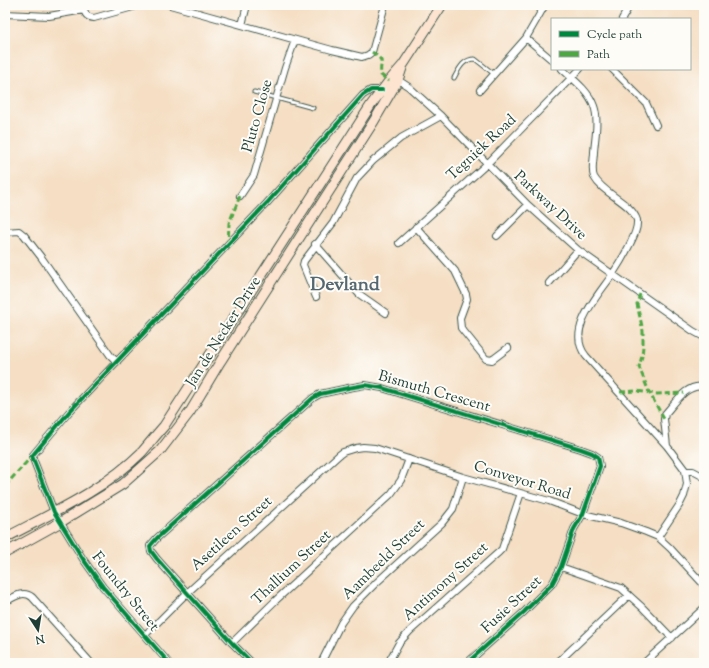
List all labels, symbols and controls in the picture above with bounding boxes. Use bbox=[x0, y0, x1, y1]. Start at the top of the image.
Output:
legend bbox=[551, 18, 691, 70]
text: Cycle path bbox=[587, 26, 642, 44]
text: Path bbox=[587, 46, 610, 64]
street label: Pluto Close bbox=[238, 77, 278, 155]
street label: Tegniek Road bbox=[442, 110, 522, 186]
street label: Parkway Drive bbox=[509, 167, 591, 245]
district label: Devland bbox=[310, 272, 380, 299]
street label: Jan de Necker Drive bbox=[181, 273, 267, 392]
street label: Bismuth Crescent bbox=[376, 366, 492, 418]
street label: Conveyor Road bbox=[471, 456, 574, 506]
street label: Asetileen Street bbox=[187, 492, 277, 576]
street label: Aambeeld Street bbox=[338, 515, 430, 605]
street label: Thallium Street bbox=[248, 526, 336, 610]
street label: Antimony Street bbox=[399, 538, 493, 626]
street label: Foundry Street bbox=[86, 548, 164, 636]
street label: Fusie Street bbox=[477, 571, 547, 639]
north arrow bbox=[18, 610, 58, 650]
text: N bbox=[34, 630, 47, 648]

